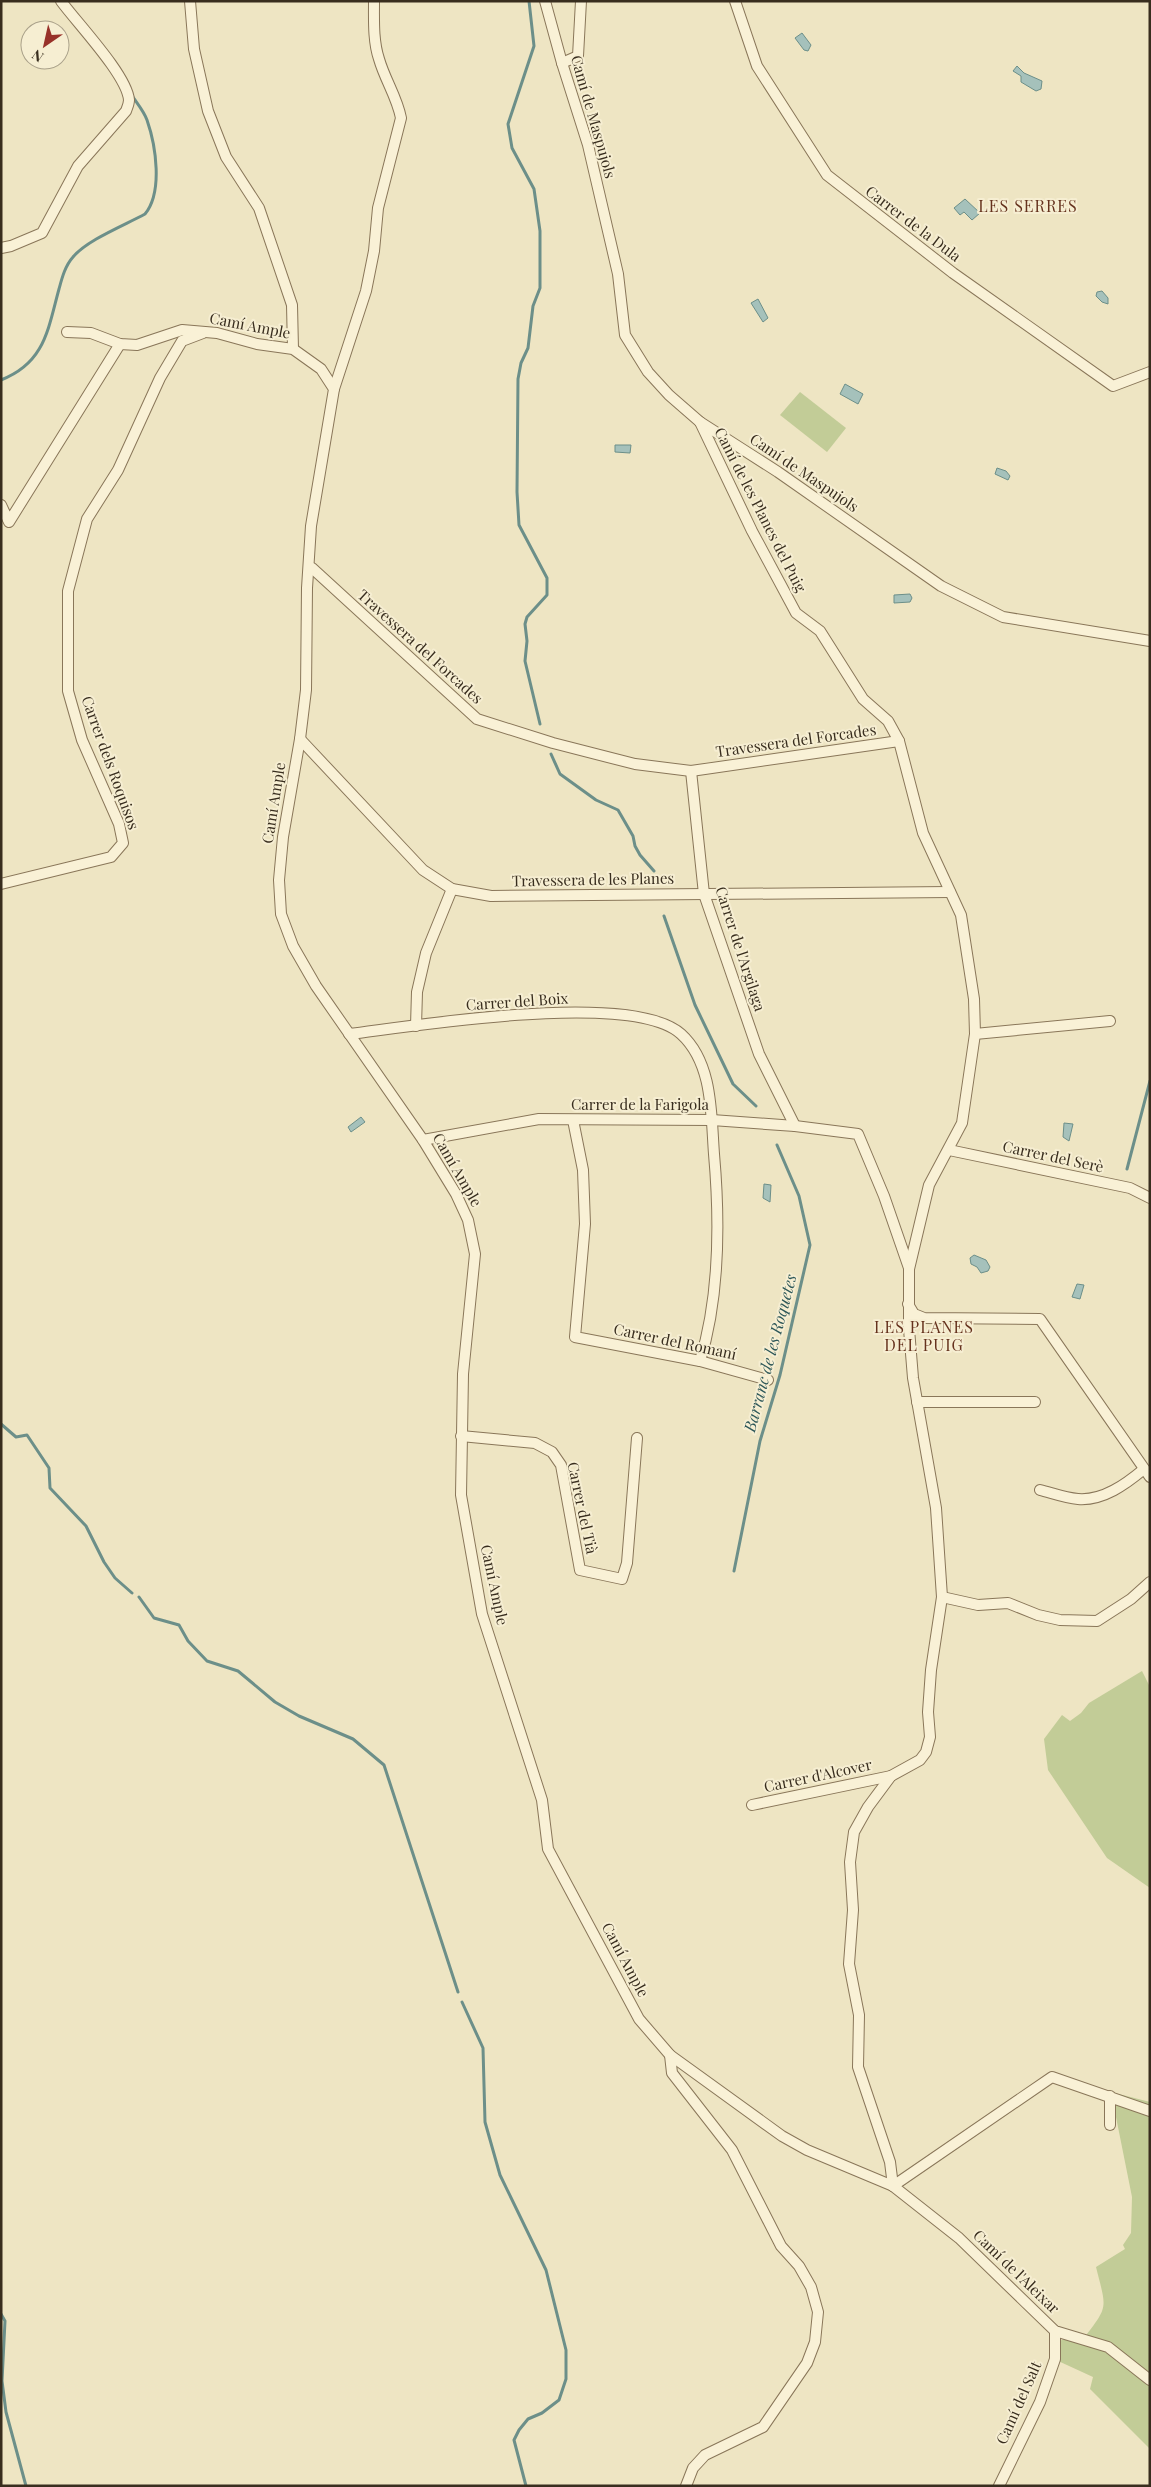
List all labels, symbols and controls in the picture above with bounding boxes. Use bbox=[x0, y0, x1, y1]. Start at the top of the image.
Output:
north arrow bbox=[20, 20, 70, 70]
text: N bbox=[28, 45, 47, 67]
street label: Camí de Maspujols bbox=[567, 53, 621, 180]
street label: Carrer de la Dula bbox=[862, 181, 966, 266]
district label: LES SERRES bbox=[978, 195, 1078, 216]
street label: Camí Ample bbox=[208, 307, 292, 343]
street label: Camí de les Planes del Puig bbox=[711, 424, 811, 595]
street label: Camí de Maspujols bbox=[746, 428, 863, 516]
street label: Travessera del Forcades bbox=[354, 585, 487, 708]
street label: Carrer dels Roquisos bbox=[77, 693, 144, 832]
street label: Travessera del Forcades bbox=[714, 719, 877, 761]
street label: Camí Ample bbox=[257, 761, 289, 845]
street label: Travessera de les Planes bbox=[512, 868, 674, 890]
street label: Carrer de l'Argilaga bbox=[711, 884, 771, 1014]
street label: Carrer del Boix bbox=[465, 987, 569, 1015]
street label: Carrer de la Farigola bbox=[571, 1094, 709, 1114]
street label: Camí Ample bbox=[429, 1129, 487, 1210]
street label: Carrer del Serè bbox=[1001, 1136, 1105, 1176]
water label: Barranc de les Roquetes bbox=[738, 1272, 801, 1435]
district label: LES PLANES DEL PUIG bbox=[874, 1316, 974, 1355]
street label: Carrer del Romaní bbox=[612, 1318, 739, 1364]
street label: Carrer del Tià bbox=[563, 1460, 603, 1556]
street label: Camí Ample bbox=[477, 1543, 513, 1627]
street label: Carrer d'Alcover bbox=[762, 1754, 874, 1796]
street label: Camí Ample bbox=[598, 1919, 654, 2000]
street label: Camí de l'Aleixar bbox=[969, 2225, 1064, 2318]
street label: Camí del Salt bbox=[991, 2357, 1046, 2447]

